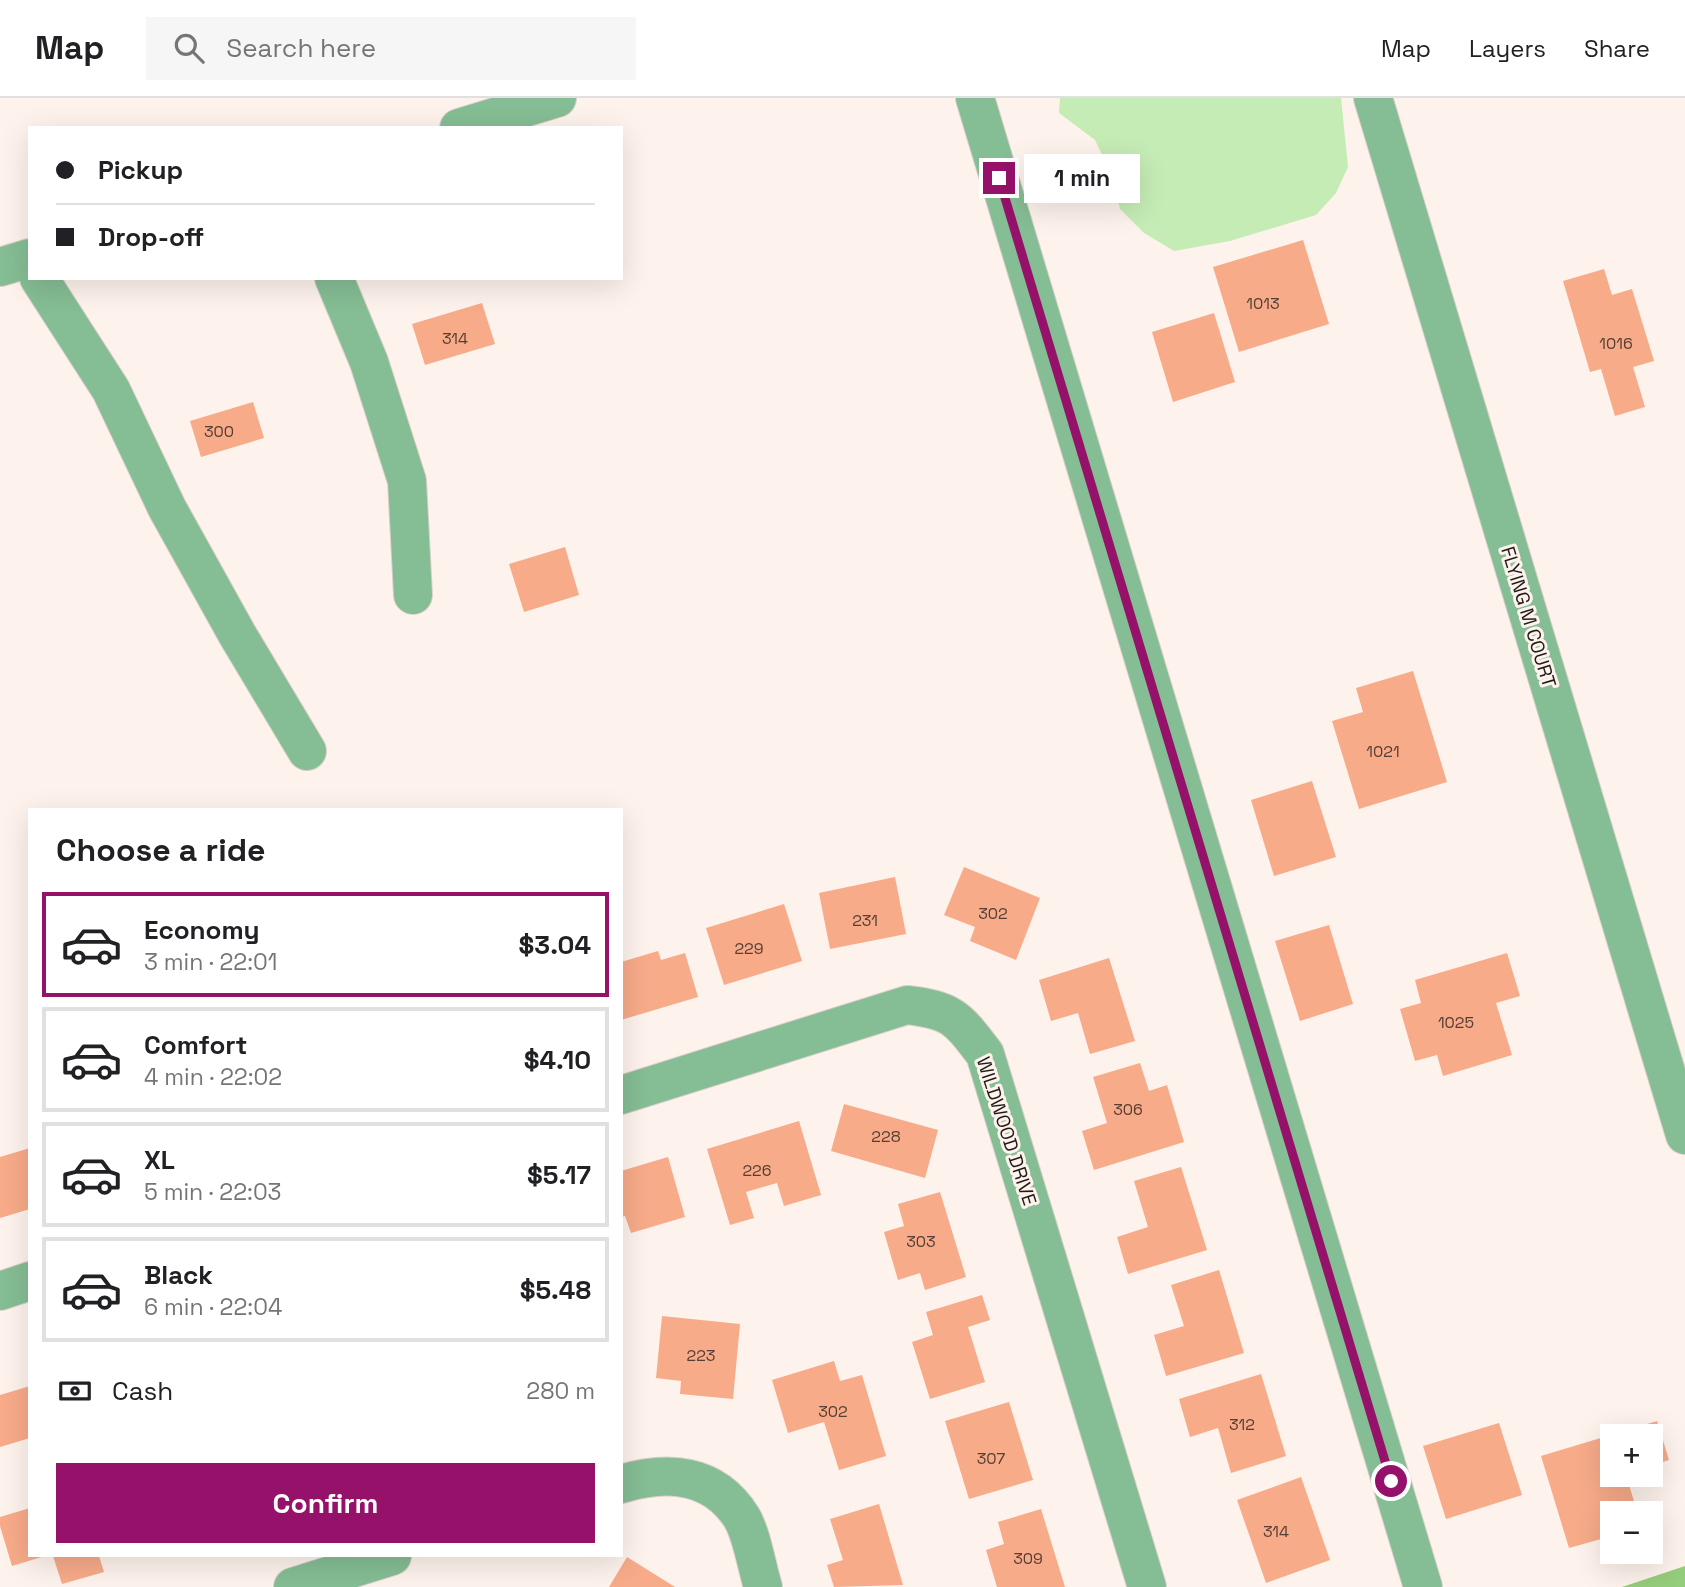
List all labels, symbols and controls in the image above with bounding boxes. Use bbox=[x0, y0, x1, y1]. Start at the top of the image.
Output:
search box bbox=[146, 17, 636, 80]
text: Map bbox=[35, 27, 104, 69]
icon: search bbox=[170, 29, 208, 67]
text: Search here bbox=[226, 31, 376, 65]
text: Map bbox=[1381, 33, 1431, 64]
text: Layers bbox=[1469, 33, 1546, 64]
text: Share bbox=[1584, 33, 1650, 64]
text: Pickup bbox=[98, 153, 183, 187]
callout: 1 min bbox=[1024, 154, 1139, 202]
route end bbox=[983, 162, 1015, 194]
text: 1 min bbox=[1054, 163, 1110, 193]
text: Drop-off bbox=[98, 220, 204, 254]
house number: 1013 bbox=[1246, 293, 1280, 314]
house number: 314 bbox=[442, 328, 468, 349]
house number: 1016 bbox=[1599, 333, 1633, 354]
house number: 300 bbox=[204, 421, 234, 442]
street label: FLYING M COURT bbox=[1495, 543, 1562, 691]
house number: 1021 bbox=[1366, 741, 1400, 762]
text: Choose a ride bbox=[56, 830, 266, 870]
house number: 302 bbox=[978, 903, 1008, 924]
house number: 231 bbox=[852, 910, 878, 931]
icon: car bbox=[60, 913, 123, 976]
text: Economy bbox=[144, 913, 260, 947]
text: $3.04 bbox=[519, 928, 591, 962]
house number: 229 bbox=[734, 938, 764, 959]
text: 3 min · 22:01 bbox=[144, 947, 277, 977]
house number: 1025 bbox=[1438, 1012, 1474, 1033]
icon: car bbox=[60, 1028, 123, 1091]
text: Comfort bbox=[144, 1028, 247, 1062]
text: $4.10 bbox=[524, 1043, 591, 1077]
street label: WILDWOOD DRIVE bbox=[971, 1054, 1042, 1209]
text: 4 min · 22:02 bbox=[144, 1062, 282, 1092]
house number: 306 bbox=[1113, 1099, 1143, 1120]
house number: 228 bbox=[871, 1126, 901, 1147]
icon: car bbox=[60, 1143, 123, 1206]
text: XL bbox=[144, 1143, 175, 1177]
text: $5.17 bbox=[527, 1158, 591, 1192]
house number: 226 bbox=[742, 1160, 772, 1181]
text: 5 min · 22:03 bbox=[144, 1177, 282, 1207]
house number: 303 bbox=[906, 1231, 936, 1252]
icon: car bbox=[60, 1258, 123, 1321]
text: Black bbox=[144, 1258, 213, 1292]
text: $5.48 bbox=[520, 1273, 591, 1307]
text: 6 min · 22:04 bbox=[144, 1292, 282, 1322]
house number: 223 bbox=[687, 1345, 715, 1366]
icon: cash bbox=[56, 1372, 94, 1410]
text: Cash bbox=[112, 1374, 173, 1408]
text: 280 m bbox=[526, 1376, 595, 1406]
house number: 302 bbox=[818, 1401, 848, 1422]
house number: 312 bbox=[1229, 1414, 1255, 1435]
map controls bbox=[1600, 1424, 1663, 1564]
button: + bbox=[1600, 1424, 1663, 1487]
house number: 307 bbox=[977, 1448, 1005, 1469]
button: Confirm bbox=[56, 1463, 595, 1543]
route start bbox=[1375, 1465, 1407, 1497]
button: − bbox=[1600, 1501, 1663, 1564]
house number: 314 bbox=[1263, 1521, 1289, 1542]
house number: 309 bbox=[1013, 1548, 1043, 1569]

